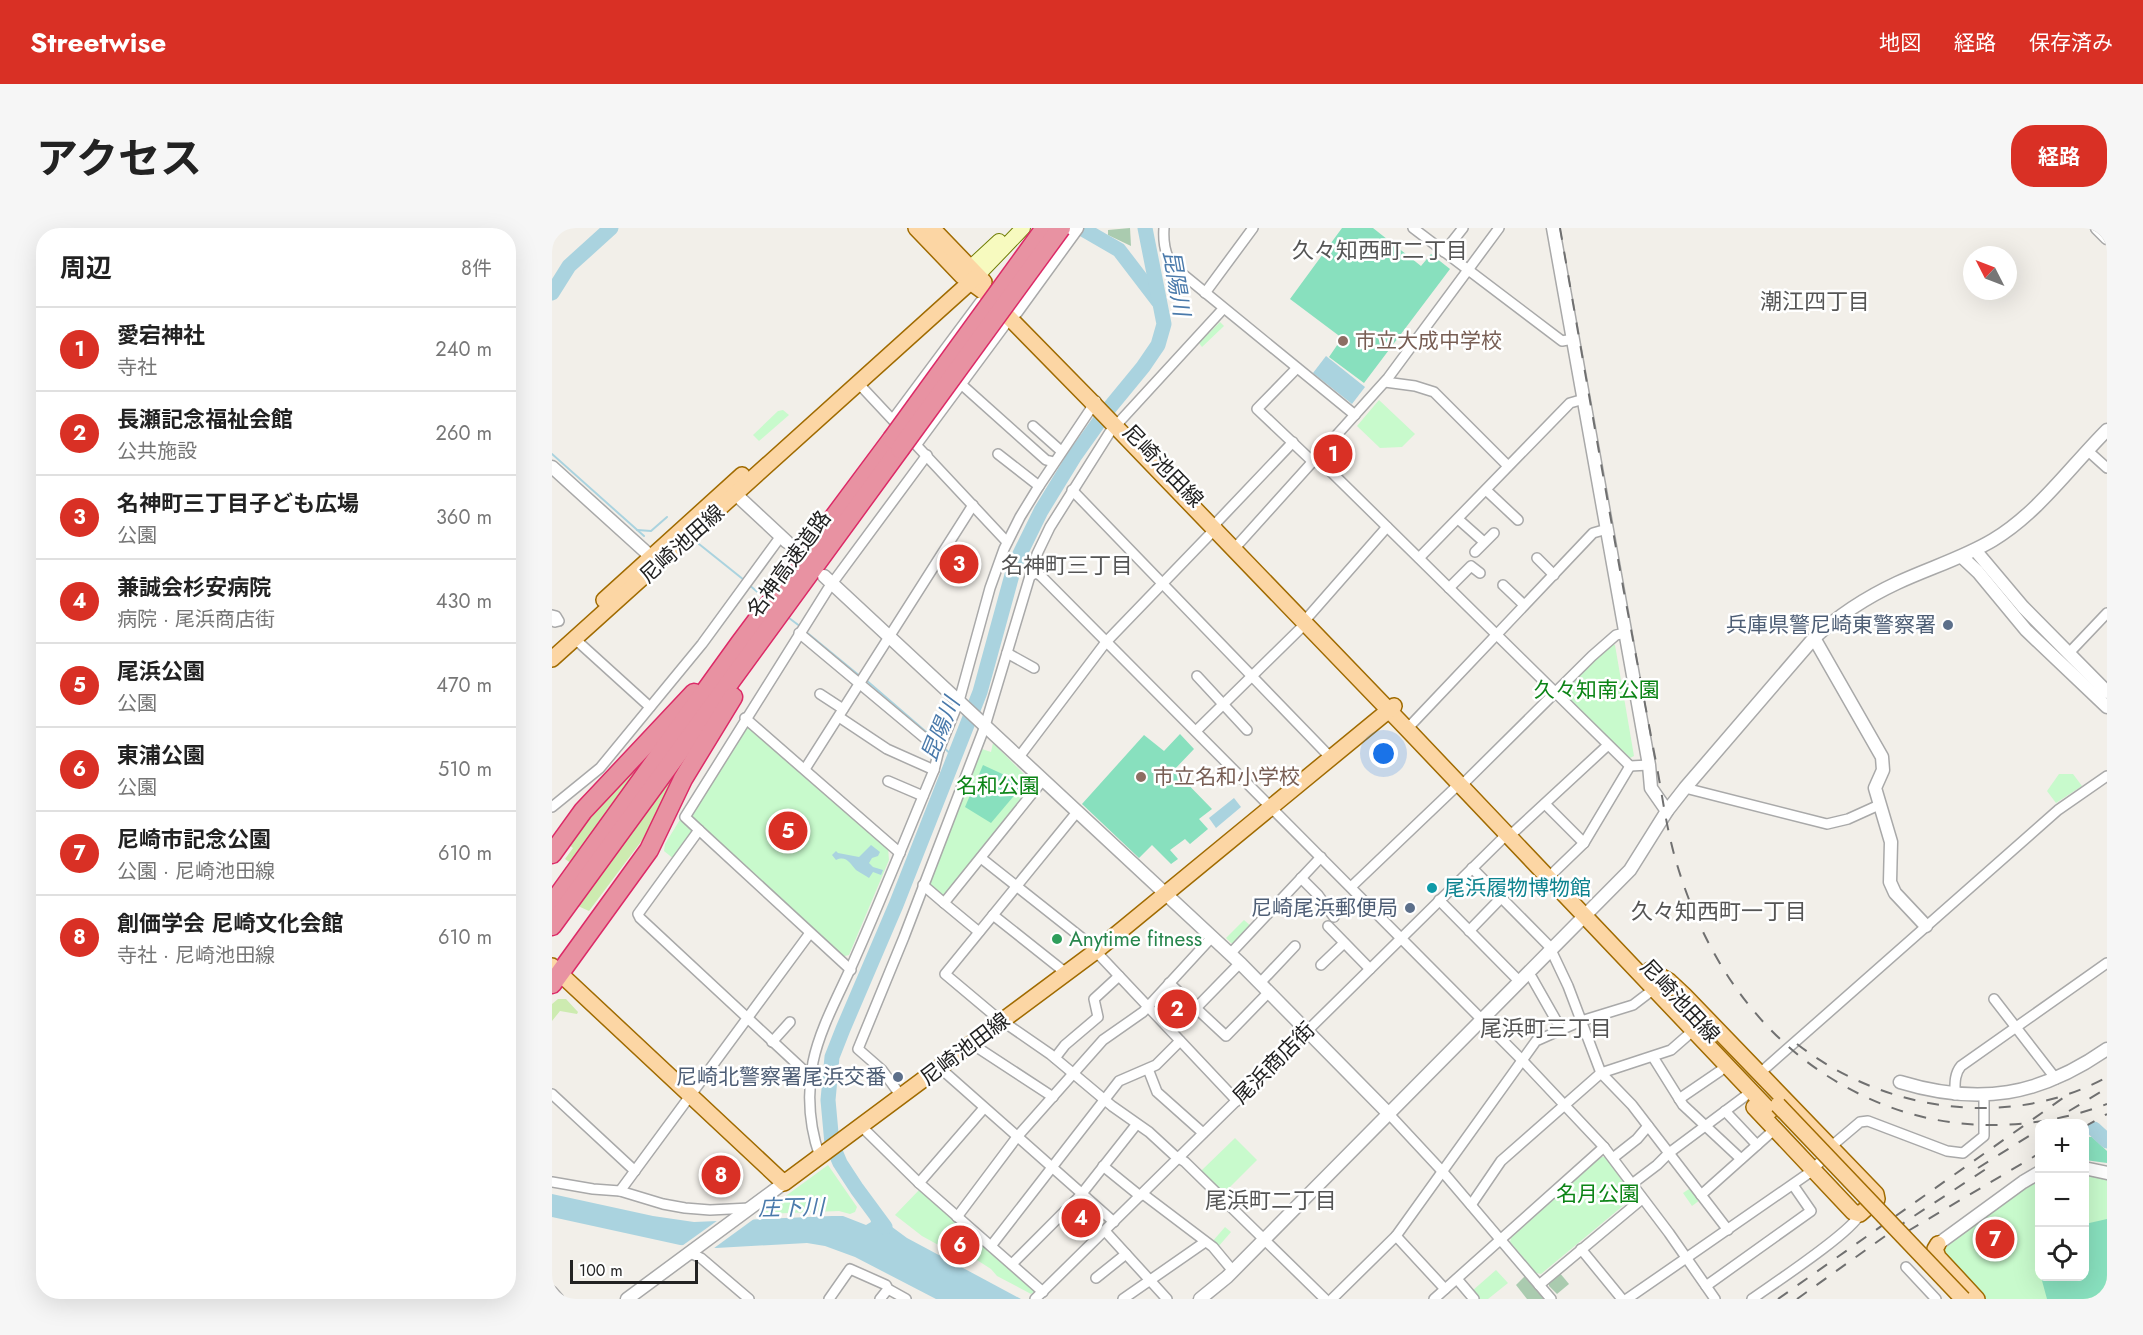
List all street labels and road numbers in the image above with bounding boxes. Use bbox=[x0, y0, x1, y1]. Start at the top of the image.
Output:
street label: 尼崎池田線 bbox=[1116, 418, 1210, 514]
street label: 尼崎池田線 bbox=[633, 498, 731, 590]
street label: 名神高速道路 bbox=[740, 504, 838, 624]
street label: 尼崎池田線 bbox=[1633, 952, 1727, 1050]
street label: 尼崎池田線 bbox=[914, 1005, 1016, 1093]
street label: 尾浜商店街 bbox=[1226, 1015, 1322, 1111]

